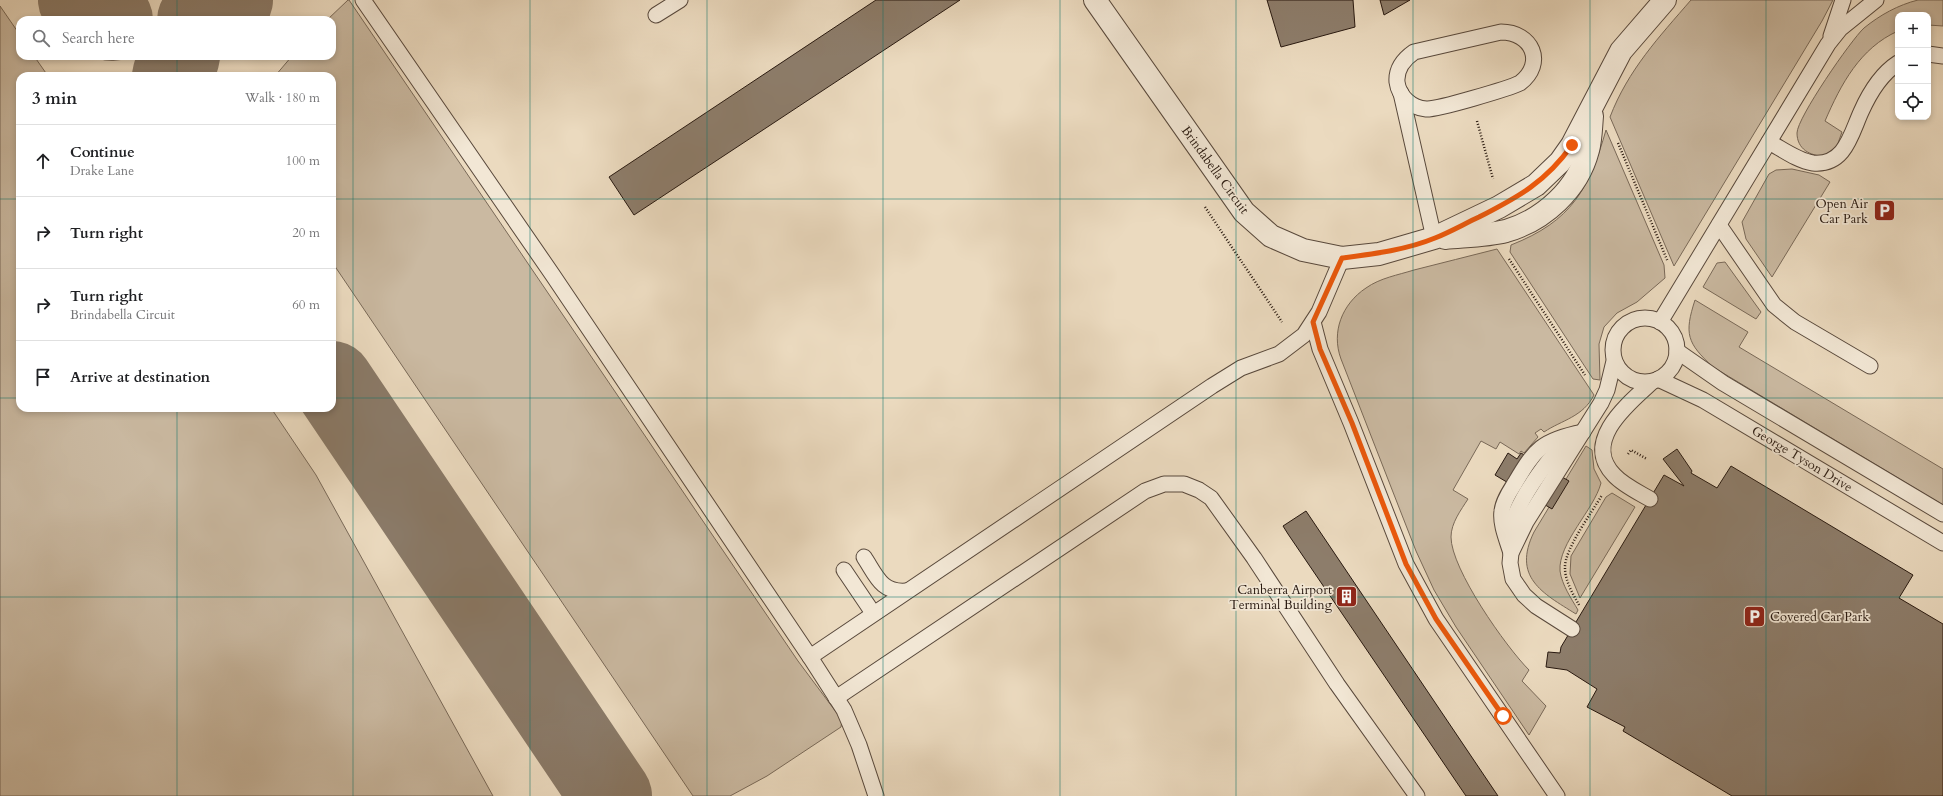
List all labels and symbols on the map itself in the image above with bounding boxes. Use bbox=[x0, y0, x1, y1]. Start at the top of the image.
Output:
street label: Brindabella Circuit bbox=[1177, 122, 1253, 218]
route end bbox=[1563, 136, 1581, 154]
place label: Open Air Car Park bbox=[1815, 195, 1868, 228]
parking icon: Open Air Car Park bbox=[1871, 198, 1897, 224]
street label: George Tyson Drive bbox=[1748, 422, 1856, 496]
place label: Canberra Airport Terminal Building bbox=[1229, 581, 1333, 614]
building icon: Canberra Airport Terminal Building bbox=[1334, 584, 1360, 610]
parking icon: Covered Car Park bbox=[1742, 604, 1768, 630]
place label: Covered Car Park bbox=[1770, 608, 1869, 626]
route start bbox=[1494, 707, 1512, 725]

